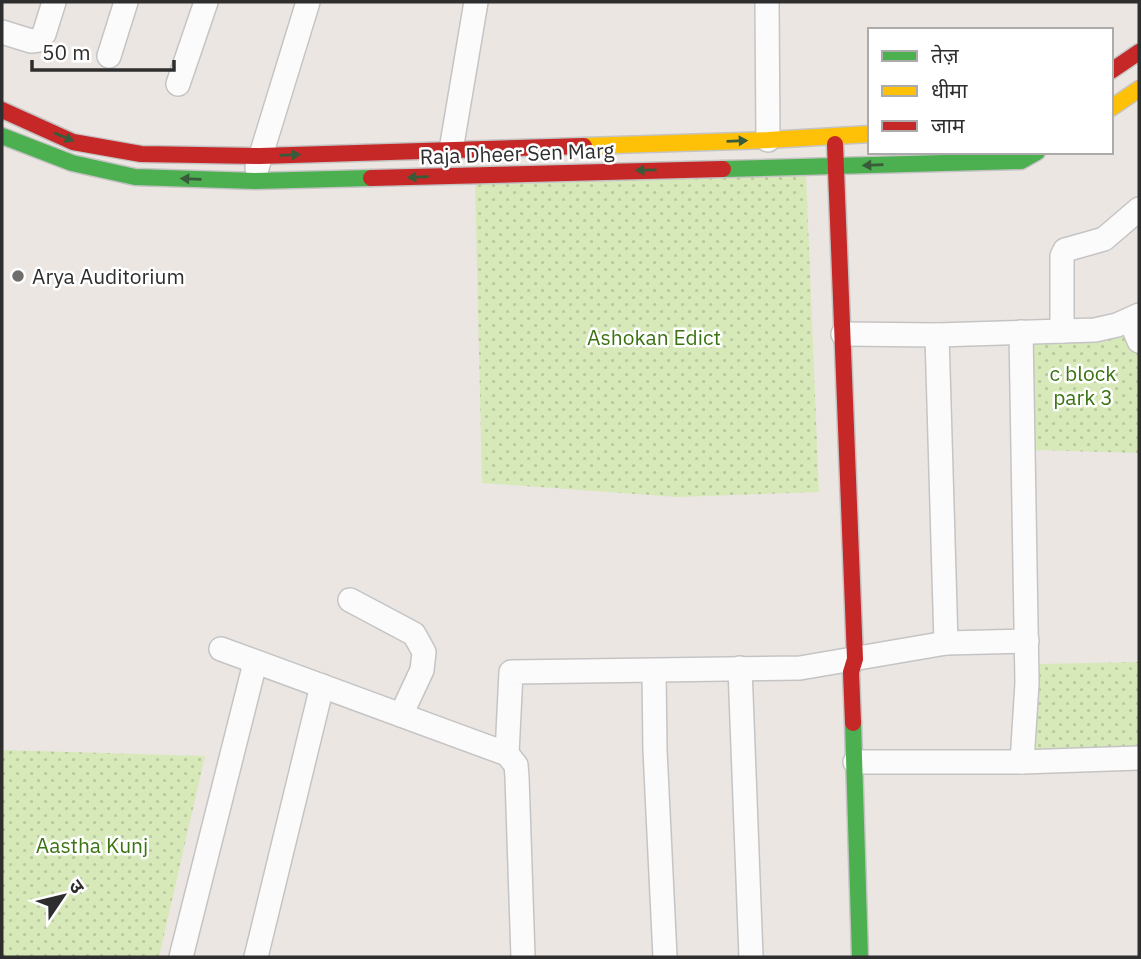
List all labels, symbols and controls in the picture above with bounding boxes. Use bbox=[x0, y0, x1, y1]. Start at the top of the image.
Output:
scale bar bbox=[32, 28, 173, 72]
legend bbox=[868, 28, 1113, 154]
text: 50 m bbox=[42, 38, 91, 66]
text: तेज़ bbox=[931, 41, 959, 69]
text: धीमा bbox=[931, 76, 968, 104]
text: जाम bbox=[931, 111, 965, 139]
one-way arrow bbox=[54, 132, 75, 143]
one-way arrow bbox=[727, 135, 749, 147]
street label: Raja Dheer Sen Marg bbox=[419, 136, 615, 170]
one-way arrow bbox=[279, 150, 301, 161]
one-way arrow bbox=[862, 159, 884, 171]
one-way arrow bbox=[634, 165, 656, 176]
one-way arrow bbox=[407, 171, 429, 182]
one-way arrow bbox=[179, 173, 201, 184]
place label: Arya Auditorium bbox=[32, 262, 185, 290]
marker: Arya Auditorium bbox=[10, 268, 26, 284]
park label: Ashokan Edict bbox=[587, 323, 721, 351]
park label: c block park 3 bbox=[1050, 359, 1116, 411]
park label: Aastha Kunj bbox=[36, 831, 148, 859]
north arrow bbox=[28, 861, 98, 931]
text: उ bbox=[64, 875, 90, 898]

